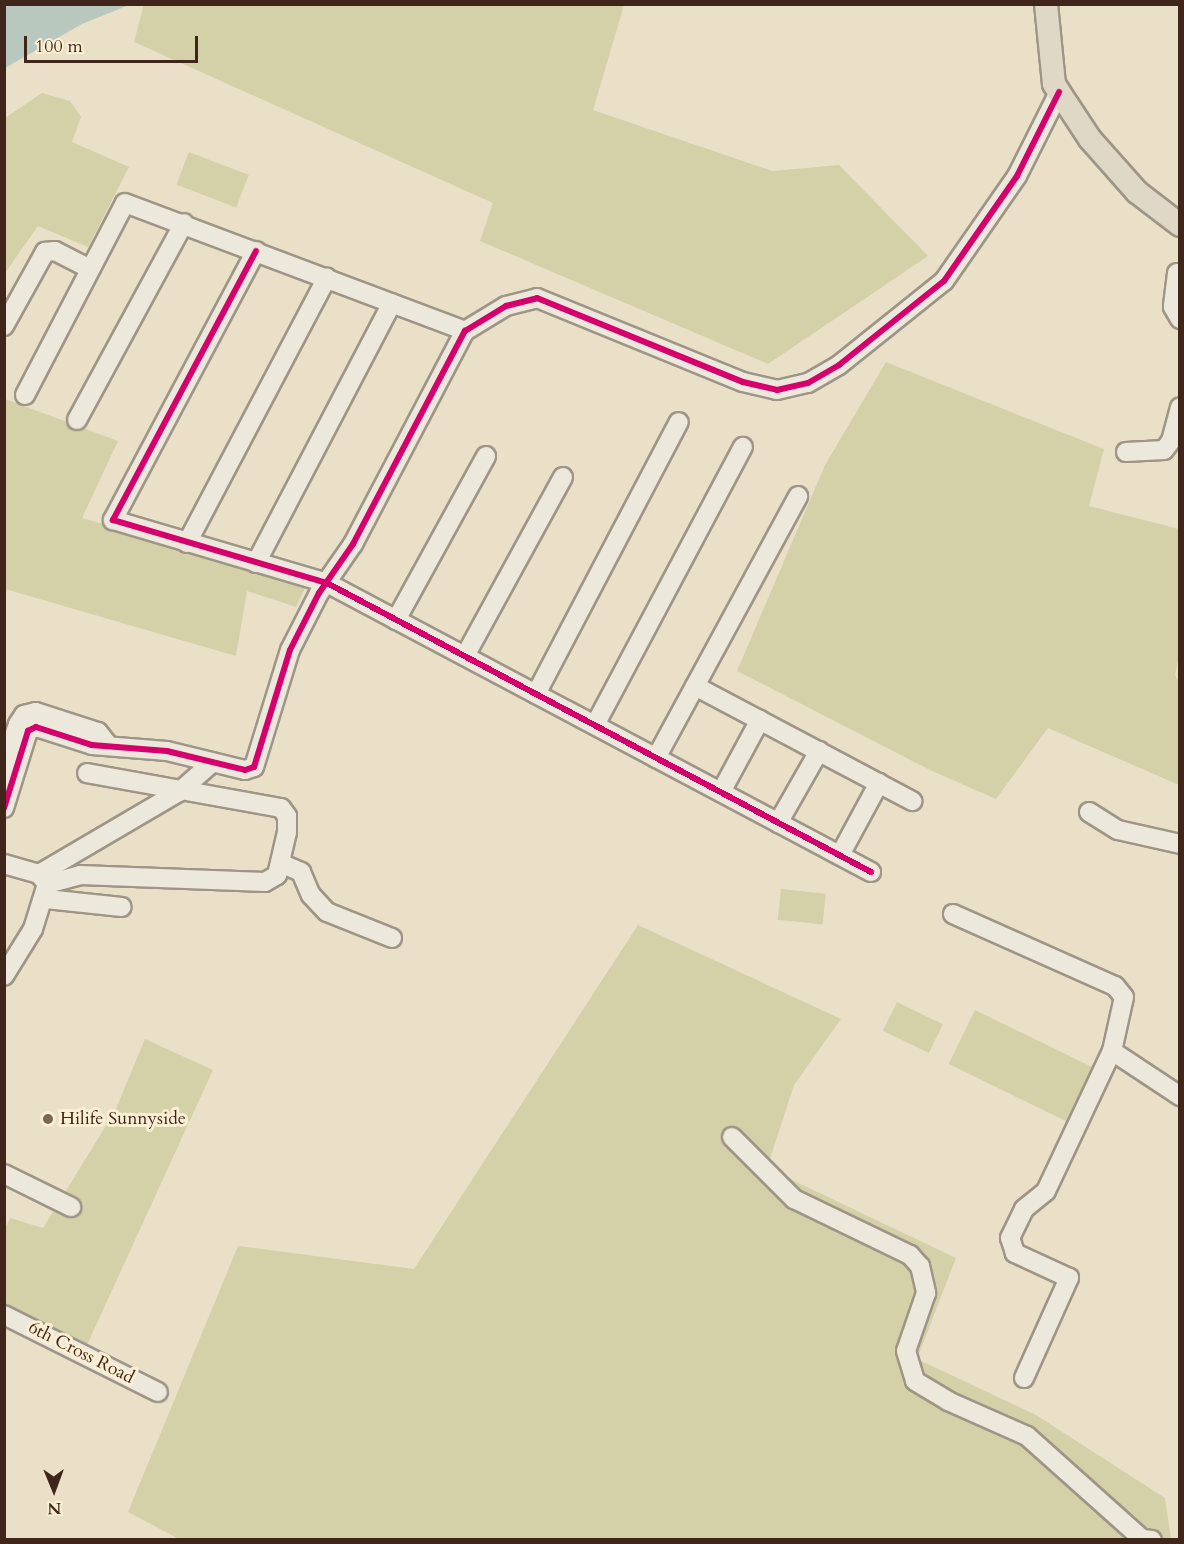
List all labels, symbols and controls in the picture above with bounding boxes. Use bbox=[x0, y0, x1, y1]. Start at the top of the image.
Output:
scale bar bbox=[27, 24, 201, 62]
text: 100 m bbox=[35, 34, 83, 59]
place label: Hilife Sunnyside bbox=[60, 1108, 186, 1130]
marker: Hilife Sunnyside bbox=[41, 1112, 55, 1126]
street label: 6th Cross Road bbox=[24, 1317, 138, 1389]
north arrow bbox=[24, 1460, 84, 1520]
text: N bbox=[47, 1497, 61, 1519]

